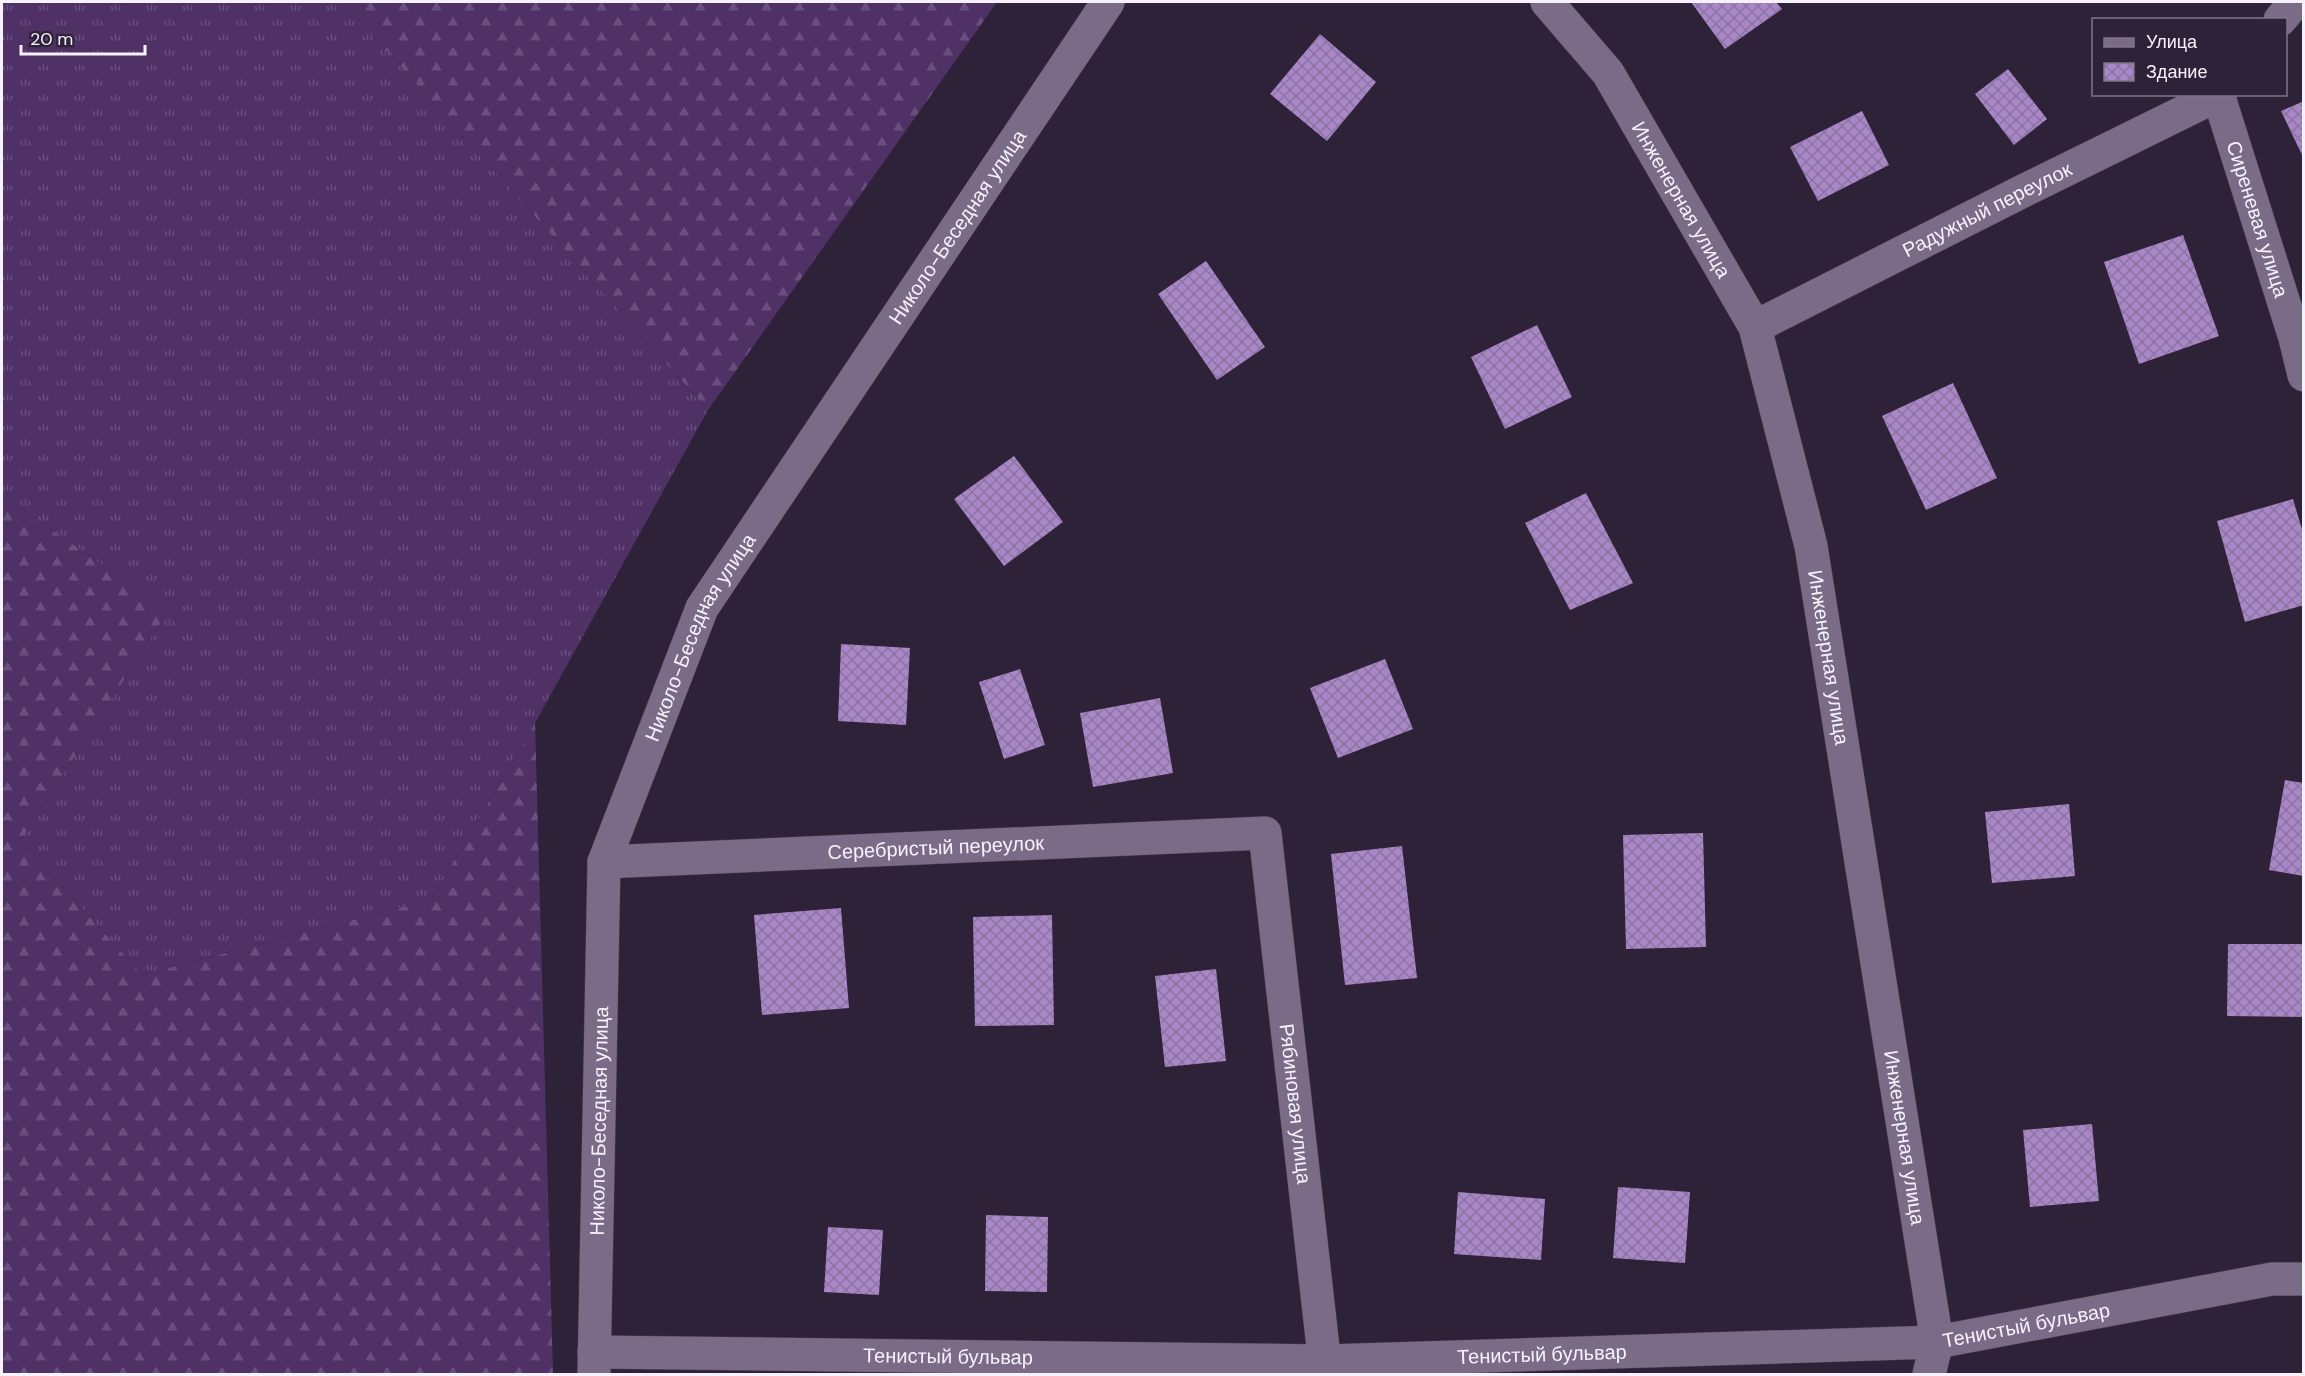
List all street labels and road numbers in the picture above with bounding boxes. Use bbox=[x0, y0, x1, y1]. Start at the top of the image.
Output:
street label: Инженерная улица bbox=[1626, 117, 1737, 283]
street label: Николо-Беседная улица bbox=[883, 124, 1032, 329]
street label: Сиреневая улица bbox=[2221, 138, 2295, 301]
street label: Радужный переулок bbox=[1898, 156, 2076, 263]
street label: Николо-Беседная улица bbox=[639, 528, 762, 745]
street label: Инженерная улица bbox=[1802, 568, 1855, 748]
street label: Серебристый переулок bbox=[827, 830, 1045, 865]
street label: Николо-Беседная улица bbox=[584, 1005, 614, 1236]
street label: Рябиновая улица bbox=[1274, 1022, 1318, 1186]
street label: Инженерная улица bbox=[1878, 1048, 1931, 1228]
street label: Тенистый бульвар bbox=[1940, 1297, 2112, 1354]
street label: Тенистый бульвар bbox=[1457, 1339, 1627, 1370]
street label: Тенистый бульвар bbox=[863, 1342, 1033, 1370]

